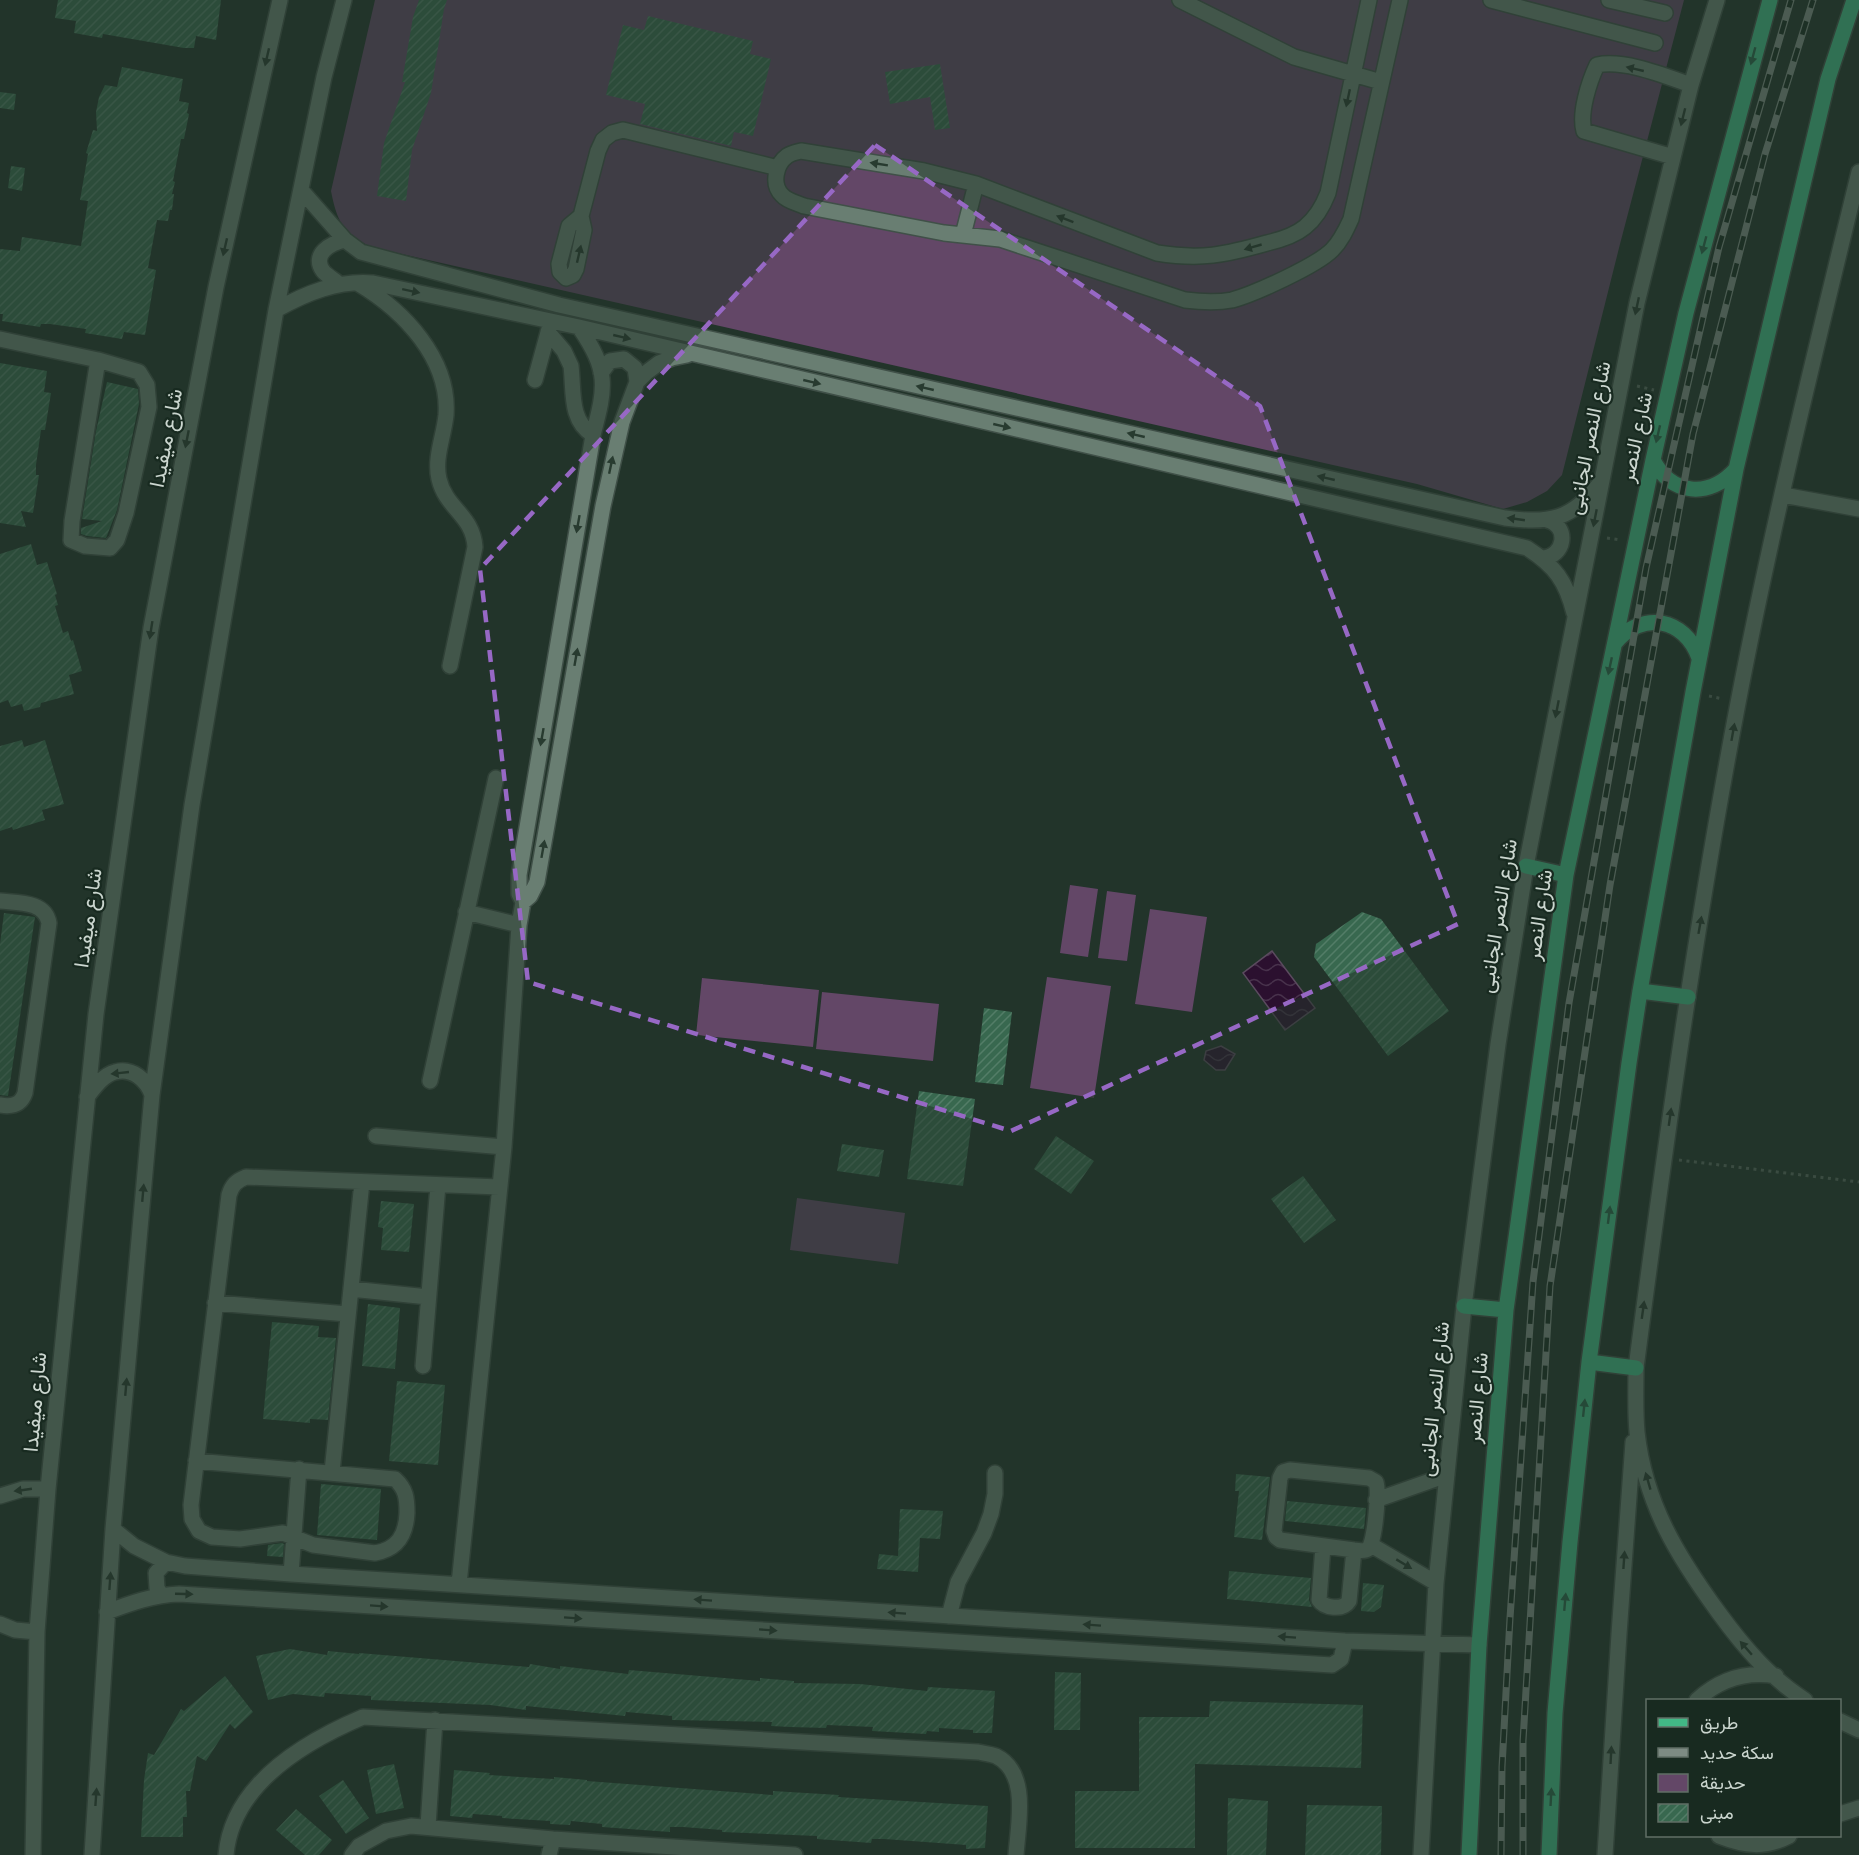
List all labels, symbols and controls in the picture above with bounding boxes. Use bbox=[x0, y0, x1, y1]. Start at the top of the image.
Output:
one-way arrow bbox=[1748, 47, 1758, 65]
one-way arrow bbox=[262, 48, 272, 66]
one-way arrow bbox=[1626, 63, 1644, 73]
one-way arrow bbox=[1343, 89, 1352, 108]
one-way arrow bbox=[1678, 108, 1688, 126]
one-way arrow bbox=[870, 159, 889, 168]
one-way arrow bbox=[1056, 214, 1074, 224]
one-way arrow bbox=[1698, 236, 1708, 254]
one-way arrow bbox=[220, 238, 229, 257]
one-way arrow bbox=[1244, 243, 1262, 252]
one-way arrow bbox=[575, 245, 584, 264]
one-way arrow bbox=[402, 287, 421, 296]
one-way arrow bbox=[1632, 297, 1641, 316]
one-way arrow bbox=[613, 333, 632, 343]
street label: شارع النصر الجانبى bbox=[1562, 359, 1618, 517]
one-way arrow bbox=[803, 377, 822, 387]
one-way arrow bbox=[916, 382, 934, 392]
street label: شارع ميفيدا bbox=[145, 387, 189, 490]
street label: شارع النصر bbox=[1615, 390, 1659, 486]
one-way arrow bbox=[993, 421, 1012, 431]
one-way arrow bbox=[1653, 425, 1663, 444]
one-way arrow bbox=[182, 429, 191, 448]
one-way arrow bbox=[1126, 430, 1145, 439]
one-way arrow bbox=[607, 456, 616, 475]
one-way arrow bbox=[1317, 472, 1335, 482]
one-way arrow bbox=[1590, 509, 1599, 528]
one-way arrow bbox=[573, 515, 582, 534]
one-way arrow bbox=[1507, 515, 1526, 524]
one-way arrow bbox=[146, 621, 155, 640]
one-way arrow bbox=[572, 648, 581, 667]
one-way arrow bbox=[1605, 657, 1614, 676]
one-way arrow bbox=[1552, 700, 1561, 719]
one-way arrow bbox=[1729, 723, 1738, 742]
one-way arrow bbox=[537, 728, 546, 747]
street label: شارع النصر الجانبى bbox=[1474, 837, 1524, 995]
one-way arrow bbox=[539, 840, 548, 859]
street label: شارع ميفيدا bbox=[69, 867, 109, 970]
street label: شارع النصر bbox=[1521, 868, 1559, 963]
one-way arrow bbox=[1696, 915, 1705, 934]
one-way arrow bbox=[110, 1068, 129, 1078]
one-way arrow bbox=[1665, 1108, 1674, 1127]
one-way arrow bbox=[138, 1183, 148, 1202]
one-way arrow bbox=[1604, 1205, 1614, 1224]
one-way arrow bbox=[1639, 1301, 1648, 1320]
street label: شارع النصر الجانبى bbox=[1414, 1320, 1456, 1478]
street label: شارع ميفيدا bbox=[19, 1351, 53, 1453]
street label: شارع النصر bbox=[1461, 1351, 1495, 1446]
one-way arrow bbox=[121, 1377, 131, 1396]
one-way arrow bbox=[1580, 1398, 1589, 1417]
one-way arrow bbox=[1643, 1472, 1652, 1490]
one-way arrow bbox=[14, 1485, 33, 1494]
one-way arrow bbox=[1620, 1551, 1629, 1570]
one-way arrow bbox=[1396, 1559, 1413, 1569]
one-way arrow bbox=[105, 1572, 114, 1591]
one-way arrow bbox=[175, 1590, 194, 1599]
one-way arrow bbox=[1560, 1593, 1570, 1612]
one-way arrow bbox=[693, 1595, 712, 1605]
one-way arrow bbox=[369, 1601, 388, 1610]
one-way arrow bbox=[888, 1608, 907, 1617]
one-way arrow bbox=[564, 1613, 583, 1622]
one-way arrow bbox=[1082, 1620, 1101, 1630]
one-way arrow bbox=[758, 1625, 777, 1634]
one-way arrow bbox=[1277, 1633, 1296, 1642]
one-way arrow bbox=[1740, 1641, 1753, 1656]
legend bbox=[1646, 1699, 1841, 1837]
text: طريق bbox=[1700, 1712, 1738, 1734]
text: سكة حديد bbox=[1700, 1742, 1774, 1764]
one-way arrow bbox=[1607, 1745, 1616, 1764]
text: حديقة bbox=[1700, 1772, 1746, 1794]
one-way arrow bbox=[91, 1787, 101, 1806]
one-way arrow bbox=[1547, 1787, 1556, 1806]
text: مبنى bbox=[1700, 1802, 1734, 1824]

